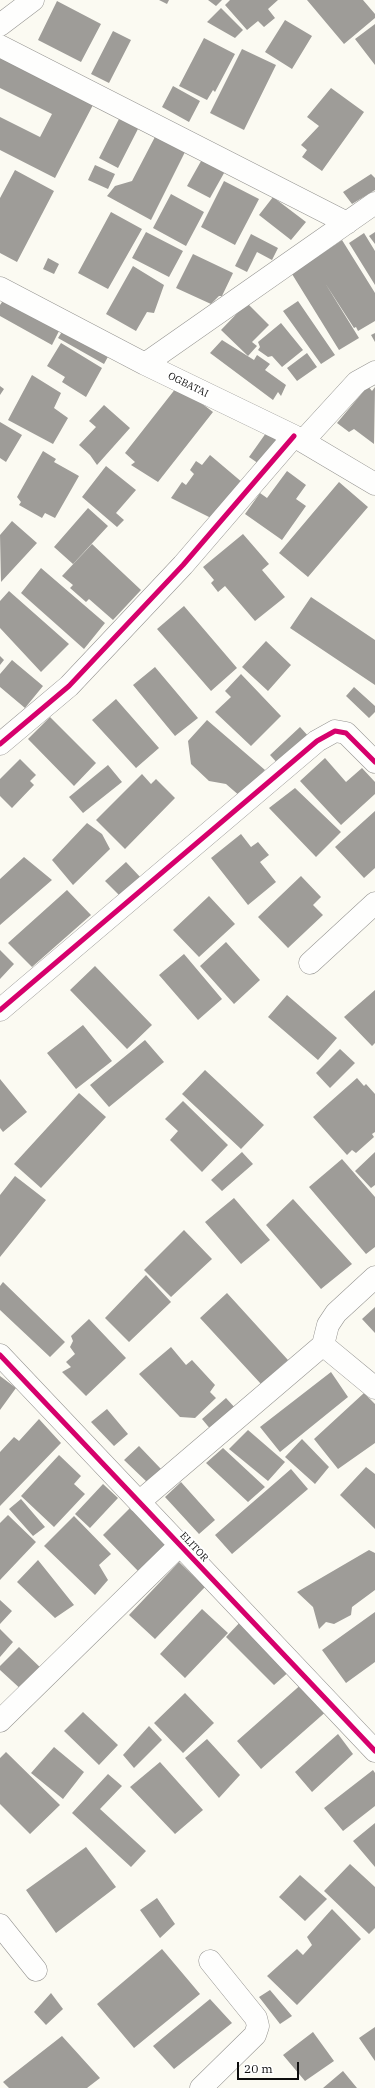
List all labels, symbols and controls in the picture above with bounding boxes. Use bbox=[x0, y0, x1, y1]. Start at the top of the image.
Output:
street label: OGBATAI bbox=[166, 370, 210, 400]
street label: ELITOR bbox=[177, 1530, 211, 1564]
scale bar bbox=[239, 2054, 301, 2080]
text: 20 m bbox=[244, 2061, 273, 2076]

